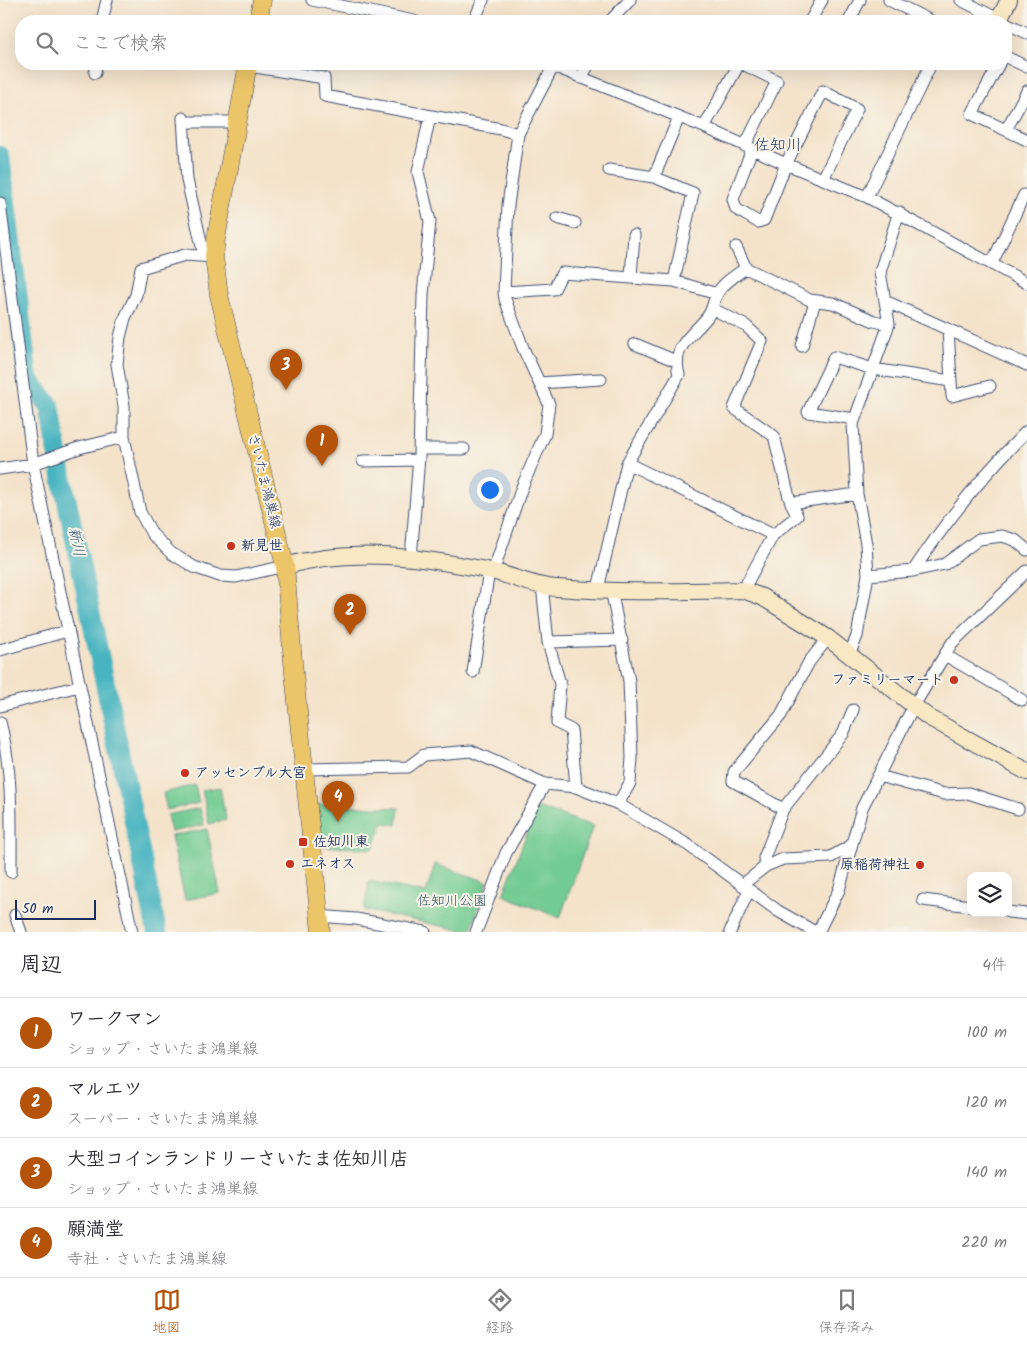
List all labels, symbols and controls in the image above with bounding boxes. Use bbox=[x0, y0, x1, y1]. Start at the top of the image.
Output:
search box bbox=[15, 15, 1012, 70]
icon: search bbox=[33, 29, 61, 57]
text: ここで検索 bbox=[73, 29, 168, 59]
district label: 佐知川 bbox=[754, 133, 802, 158]
pin: 3 bbox=[270, 349, 302, 390]
pin: 1 bbox=[306, 425, 338, 466]
street label: さいたま鴻巣線 bbox=[242, 431, 286, 531]
your location bbox=[477, 477, 503, 503]
water label: 新川 bbox=[61, 525, 91, 559]
place label: 新見世 bbox=[241, 535, 283, 557]
marker: 新見世 bbox=[225, 540, 237, 552]
pin: 2 bbox=[334, 594, 366, 635]
place label: ファミリーマート bbox=[831, 669, 944, 691]
marker: ファミリーマート bbox=[948, 674, 960, 686]
place label: アッセンブル大宮 bbox=[195, 762, 306, 784]
marker: アッセンブル大宮 bbox=[179, 767, 191, 779]
pin: 4 bbox=[322, 781, 354, 822]
place label: 佐知川東 bbox=[313, 831, 369, 853]
marker: 佐知川東 bbox=[297, 836, 309, 848]
place label: エネオス bbox=[300, 853, 355, 875]
place label: 原稲荷神社 bbox=[840, 854, 910, 876]
marker: エネオス bbox=[284, 858, 296, 870]
marker: 原稲荷神社 bbox=[914, 859, 926, 871]
map controls bbox=[967, 872, 1012, 917]
button: layers bbox=[967, 872, 1012, 917]
park label: 佐知川公園 bbox=[417, 890, 487, 912]
scale bar bbox=[15, 897, 96, 920]
text: 50 m bbox=[22, 898, 53, 920]
text: 周辺 bbox=[20, 949, 62, 982]
text: 4件 bbox=[982, 953, 1007, 978]
text: ワークマン bbox=[67, 1005, 162, 1035]
text: 1 bbox=[34, 1020, 38, 1045]
text: 100 m bbox=[967, 1020, 1007, 1045]
text: ショップ · さいたま鴻巣線 bbox=[67, 1037, 258, 1062]
text: マルエツ bbox=[67, 1075, 143, 1105]
text: 2 bbox=[31, 1090, 41, 1115]
text: 120 m bbox=[966, 1090, 1007, 1115]
text: スーパー · さいたま鴻巣線 bbox=[67, 1107, 258, 1132]
text: 大型コインランドリーさいたま佐知川店 bbox=[67, 1145, 409, 1175]
text: 3 bbox=[32, 1160, 40, 1185]
text: 140 m bbox=[966, 1160, 1007, 1185]
text: ショップ · さいたま鴻巣線 bbox=[67, 1177, 258, 1202]
text: 願満堂 bbox=[67, 1215, 124, 1245]
text: 4 bbox=[32, 1230, 40, 1255]
text: 220 m bbox=[961, 1230, 1007, 1255]
text: 寺社 · さいたま鴻巣線 bbox=[67, 1247, 227, 1272]
tab: 地図 bbox=[153, 1286, 181, 1339]
tab: 経路 bbox=[486, 1286, 514, 1339]
tab: 保存済み bbox=[819, 1286, 875, 1339]

